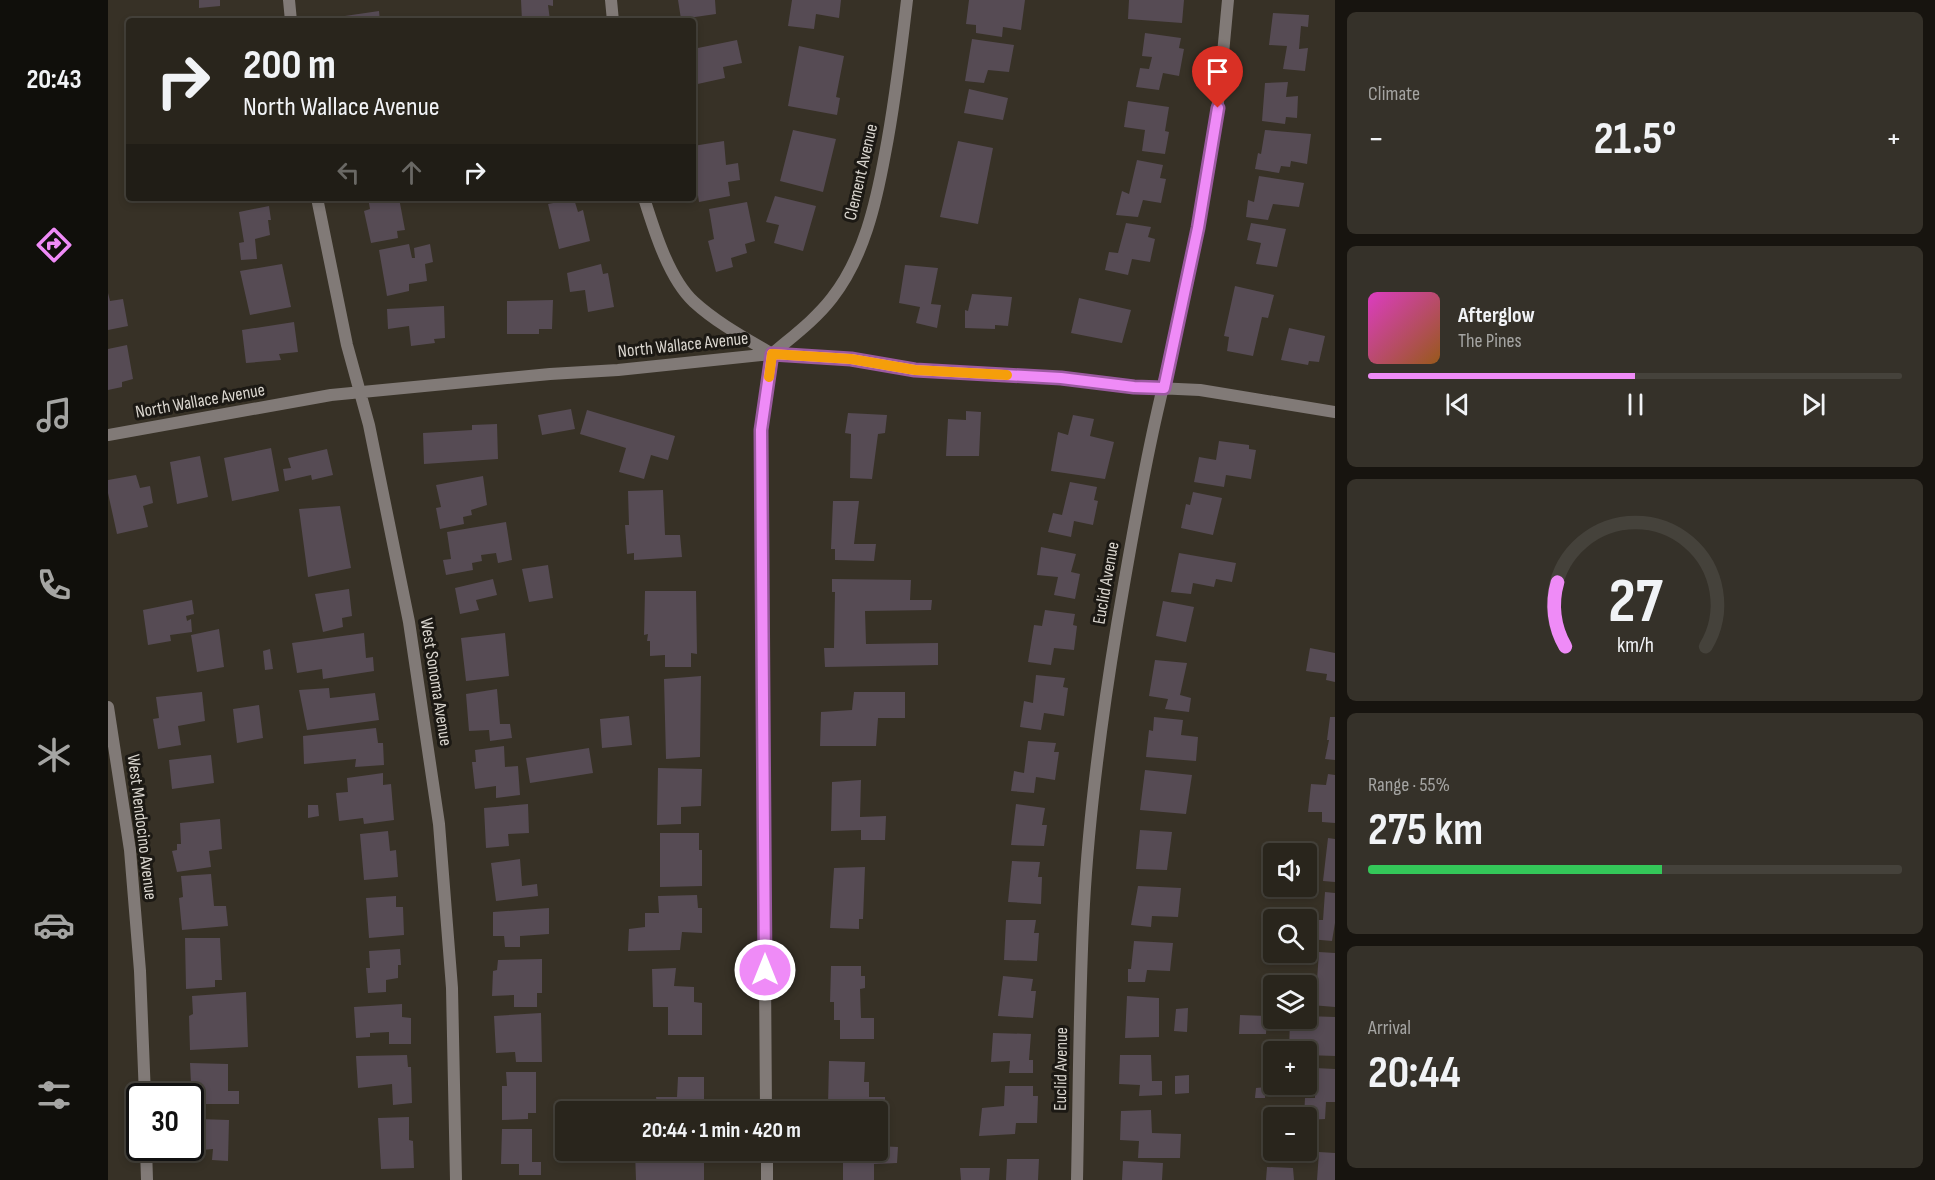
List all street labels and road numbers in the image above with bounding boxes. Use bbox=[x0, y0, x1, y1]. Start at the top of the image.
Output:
street label: Clement Avenue bbox=[840, 122, 882, 222]
street label: North Wallace Avenue bbox=[617, 328, 749, 362]
street label: North Wallace Avenue bbox=[134, 379, 266, 423]
street label: Euclid Avenue bbox=[1088, 540, 1124, 626]
street label: West Sonoma Avenue bbox=[416, 617, 456, 747]
street label: West Mendocino Avenue bbox=[123, 753, 161, 901]
street label: Euclid Avenue bbox=[1050, 1027, 1072, 1111]

